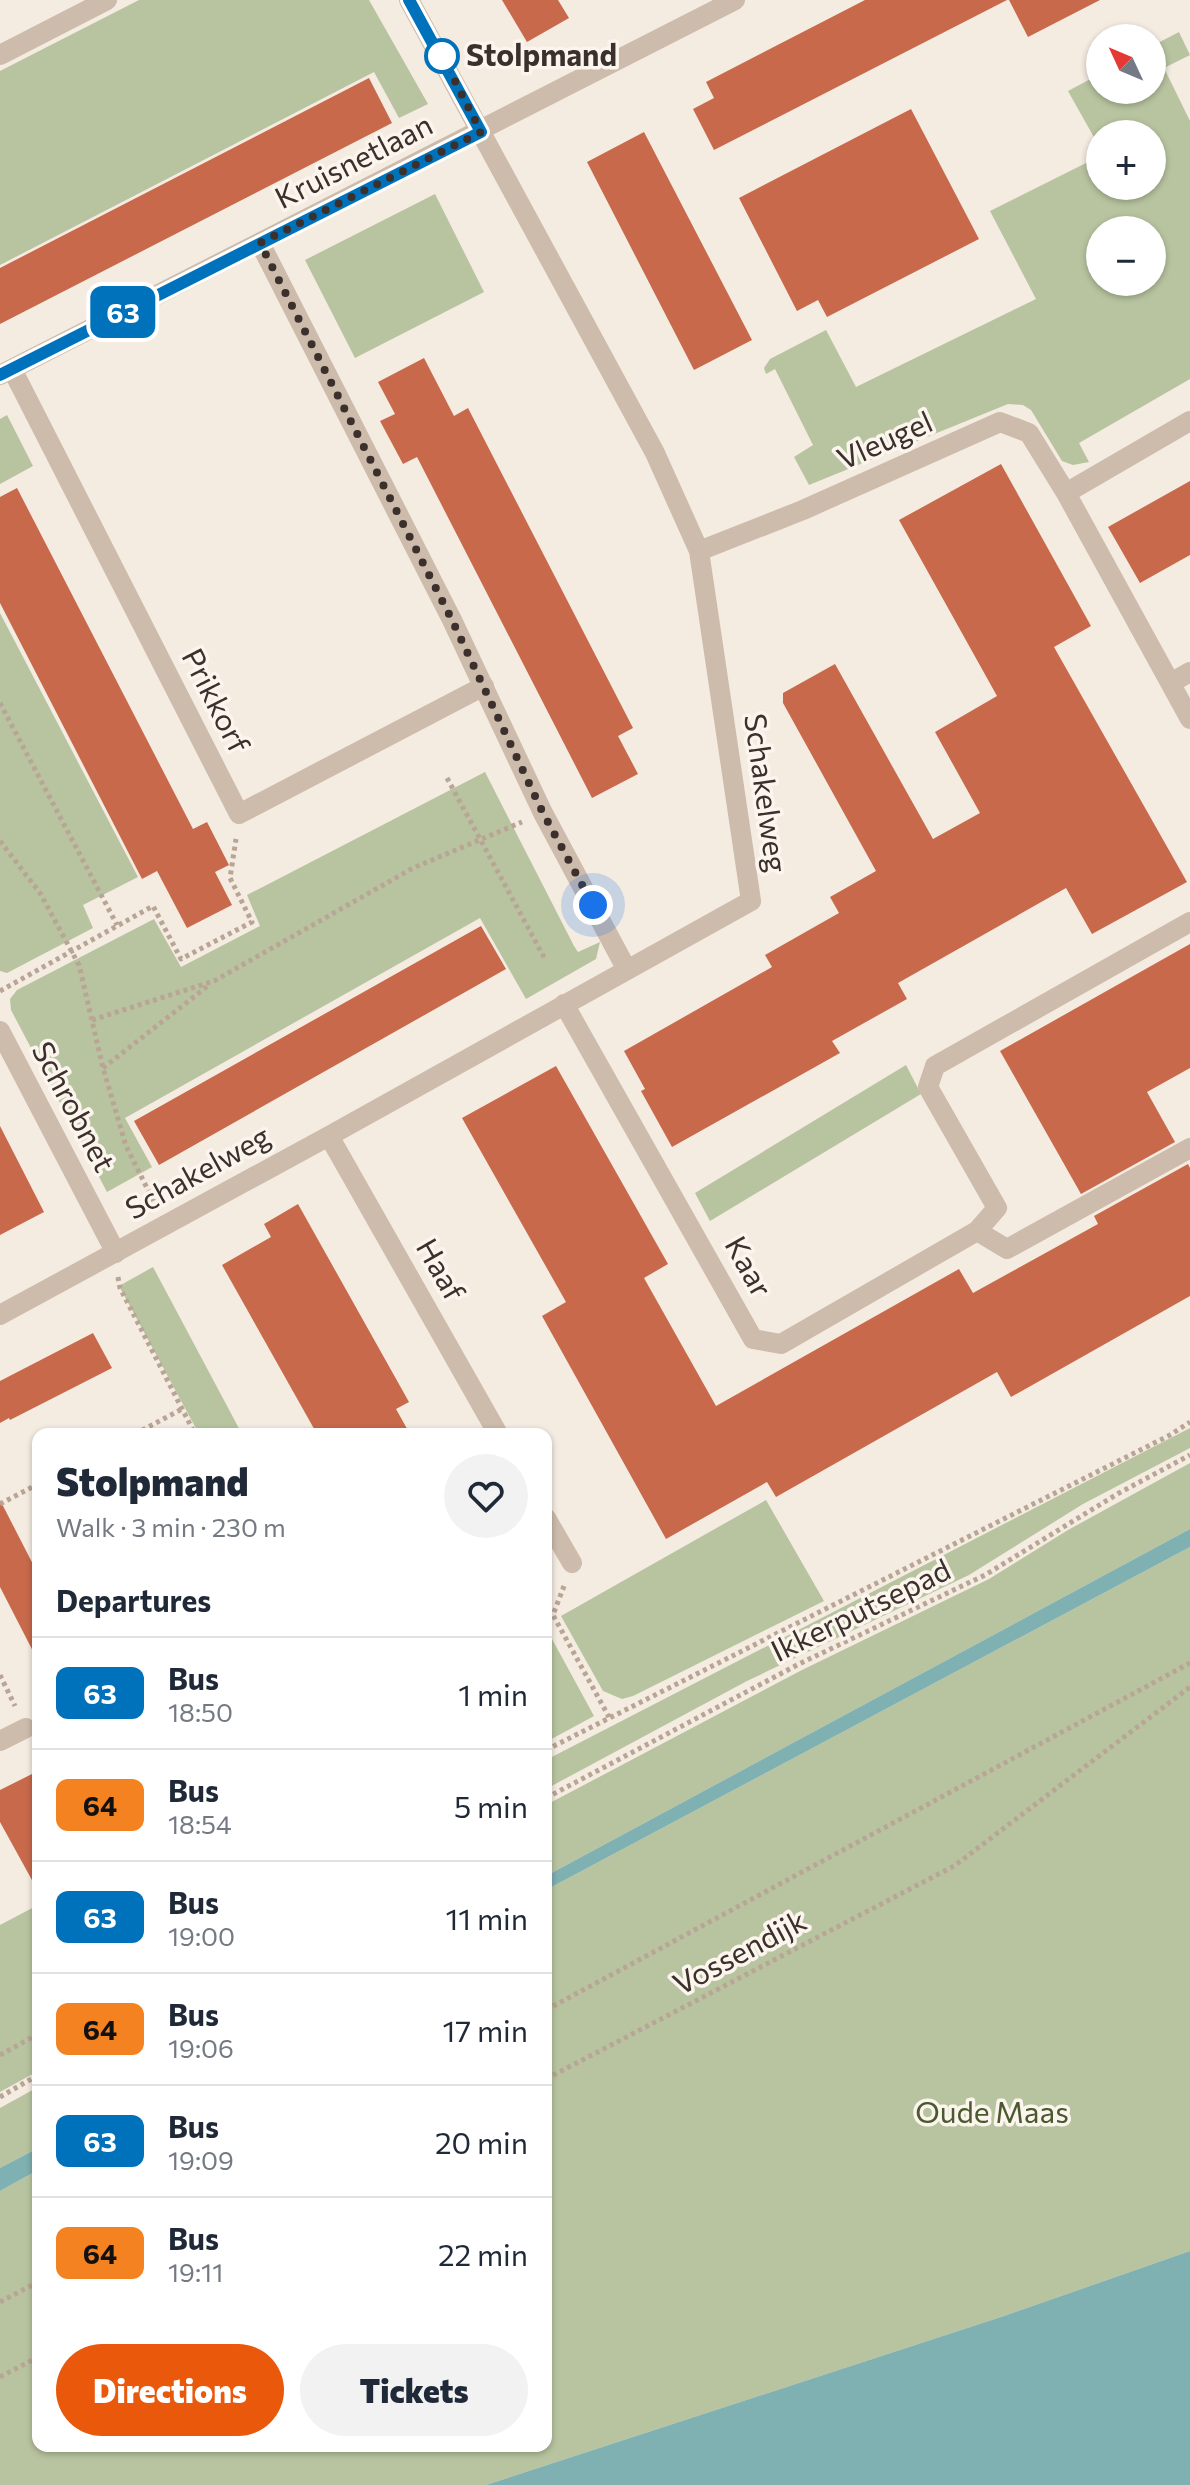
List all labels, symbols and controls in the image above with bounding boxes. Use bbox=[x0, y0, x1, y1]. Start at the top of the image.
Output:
north arrow bbox=[1086, 24, 1166, 104]
map controls bbox=[1086, 24, 1166, 296]
place label: Stolpmand bbox=[466, 35, 617, 72]
marker: Stolpmand bbox=[425, 39, 459, 73]
street label: Kruisnetlaan bbox=[268, 104, 438, 215]
button: + bbox=[1086, 120, 1166, 200]
button: − bbox=[1086, 216, 1166, 296]
line badge: 63 bbox=[87, 286, 159, 338]
text: 63 bbox=[106, 295, 140, 329]
street label: Vleugel bbox=[831, 401, 937, 476]
street label: Prikkorf bbox=[175, 642, 259, 758]
street label: Schakelweg bbox=[738, 711, 797, 874]
your location bbox=[573, 885, 613, 925]
street label: Schrobnet bbox=[26, 1035, 125, 1177]
street label: Schakelweg bbox=[118, 1116, 276, 1226]
street label: Kaar bbox=[719, 1229, 782, 1303]
street label: Haaf bbox=[410, 1231, 475, 1307]
button: heart bbox=[444, 1454, 528, 1538]
text: Stolpmand bbox=[56, 1457, 249, 1504]
text: Walk · 3 min · 230 m bbox=[56, 1511, 286, 1542]
street label: Ikkerputsepad bbox=[764, 1549, 956, 1668]
text: Departures bbox=[56, 1581, 211, 1618]
text: Bus bbox=[168, 1659, 219, 1696]
text: 1 min bbox=[458, 1675, 528, 1712]
text: 63 bbox=[83, 1676, 117, 1710]
text: 18:50 bbox=[168, 1696, 233, 1727]
text: Bus bbox=[168, 1771, 219, 1808]
text: 5 min bbox=[454, 1787, 528, 1824]
text: 64 bbox=[83, 1788, 117, 1822]
text: 18:54 bbox=[168, 1808, 232, 1839]
text: Bus bbox=[168, 1883, 219, 1920]
text: 11 min bbox=[446, 1899, 528, 1936]
text: 63 bbox=[83, 1900, 117, 1934]
street label: Vossendijk bbox=[666, 1900, 812, 2001]
text: 19:00 bbox=[168, 1920, 235, 1951]
text: Bus bbox=[168, 1995, 219, 2032]
text: 17 min bbox=[443, 2011, 528, 2048]
text: 64 bbox=[83, 2012, 117, 2046]
text: 19:06 bbox=[168, 2032, 234, 2063]
park label: Oude Maas bbox=[915, 2092, 1069, 2129]
text: Bus bbox=[168, 2107, 219, 2144]
text: 20 min bbox=[435, 2123, 528, 2160]
text: 63 bbox=[83, 2124, 117, 2158]
text: 19:09 bbox=[168, 2144, 234, 2175]
text: Bus bbox=[168, 2219, 219, 2256]
text: 22 min bbox=[438, 2235, 528, 2272]
text: 64 bbox=[83, 2236, 117, 2270]
text: 19:11 bbox=[168, 2256, 223, 2287]
button: Directions bbox=[56, 2344, 284, 2436]
button: Tickets bbox=[300, 2344, 528, 2436]

